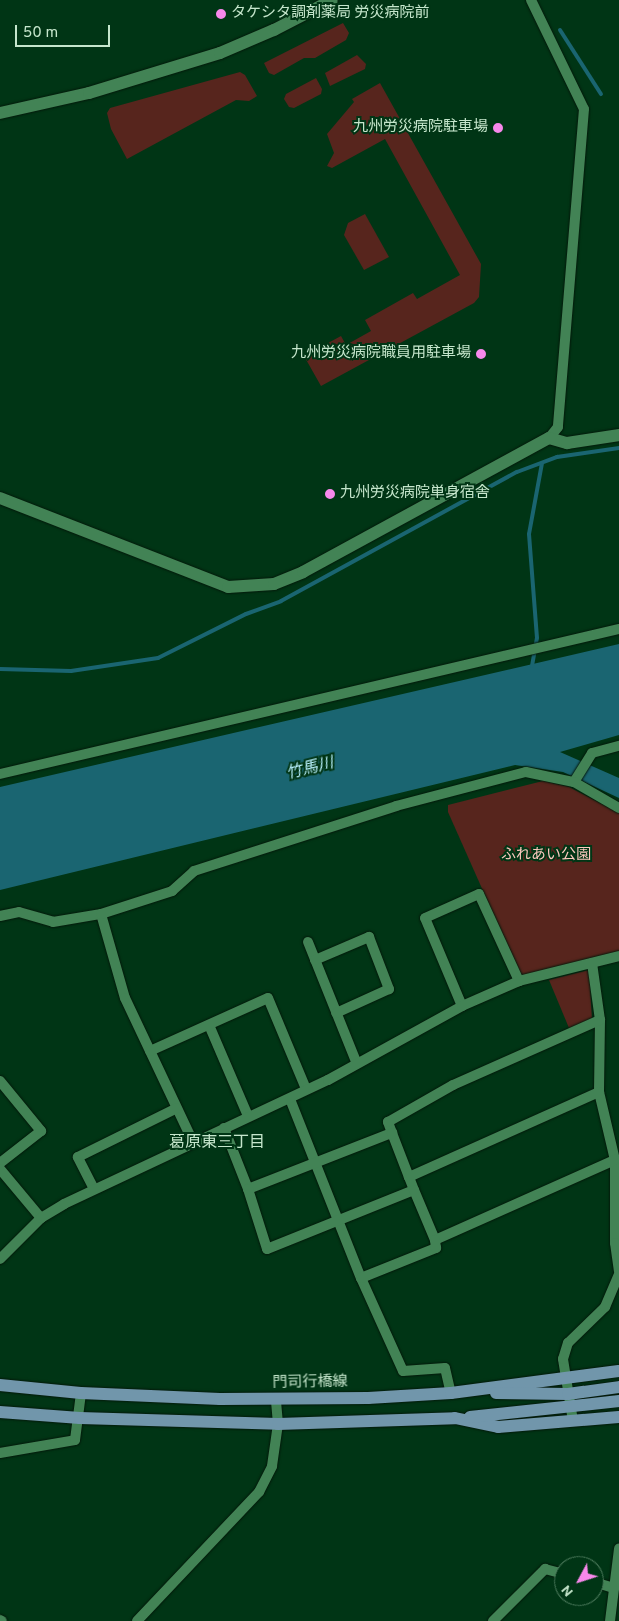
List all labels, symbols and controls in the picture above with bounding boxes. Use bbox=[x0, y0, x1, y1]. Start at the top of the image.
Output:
place label: タケシタ調剤薬局 労災病院前 bbox=[231, 5, 430, 23]
marker: タケシタ調剤薬局 労災病院前 bbox=[215, 8, 227, 20]
scale bar bbox=[18, 15, 112, 47]
text: 50 m bbox=[23, 24, 58, 43]
place label: 九州労災病院駐車場 bbox=[353, 119, 488, 137]
marker: 九州労災病院駐車場 bbox=[492, 122, 504, 134]
place label: 九州労災病院職員用駐車場 bbox=[291, 345, 471, 363]
marker: 九州労災病院職員用駐車場 bbox=[475, 348, 487, 360]
place label: 九州労災病院単身宿舎 bbox=[340, 485, 490, 503]
marker: 九州労災病院単身宿舎 bbox=[324, 488, 336, 500]
water label: 竹馬川 bbox=[284, 754, 336, 784]
park label: ふれあい公園 bbox=[501, 847, 591, 865]
district label: 葛原東三丁目 bbox=[169, 1133, 265, 1153]
street label: 門司行橋線 bbox=[272, 1373, 348, 1393]
north arrow bbox=[554, 1556, 604, 1606]
text: N bbox=[558, 1581, 578, 1600]

